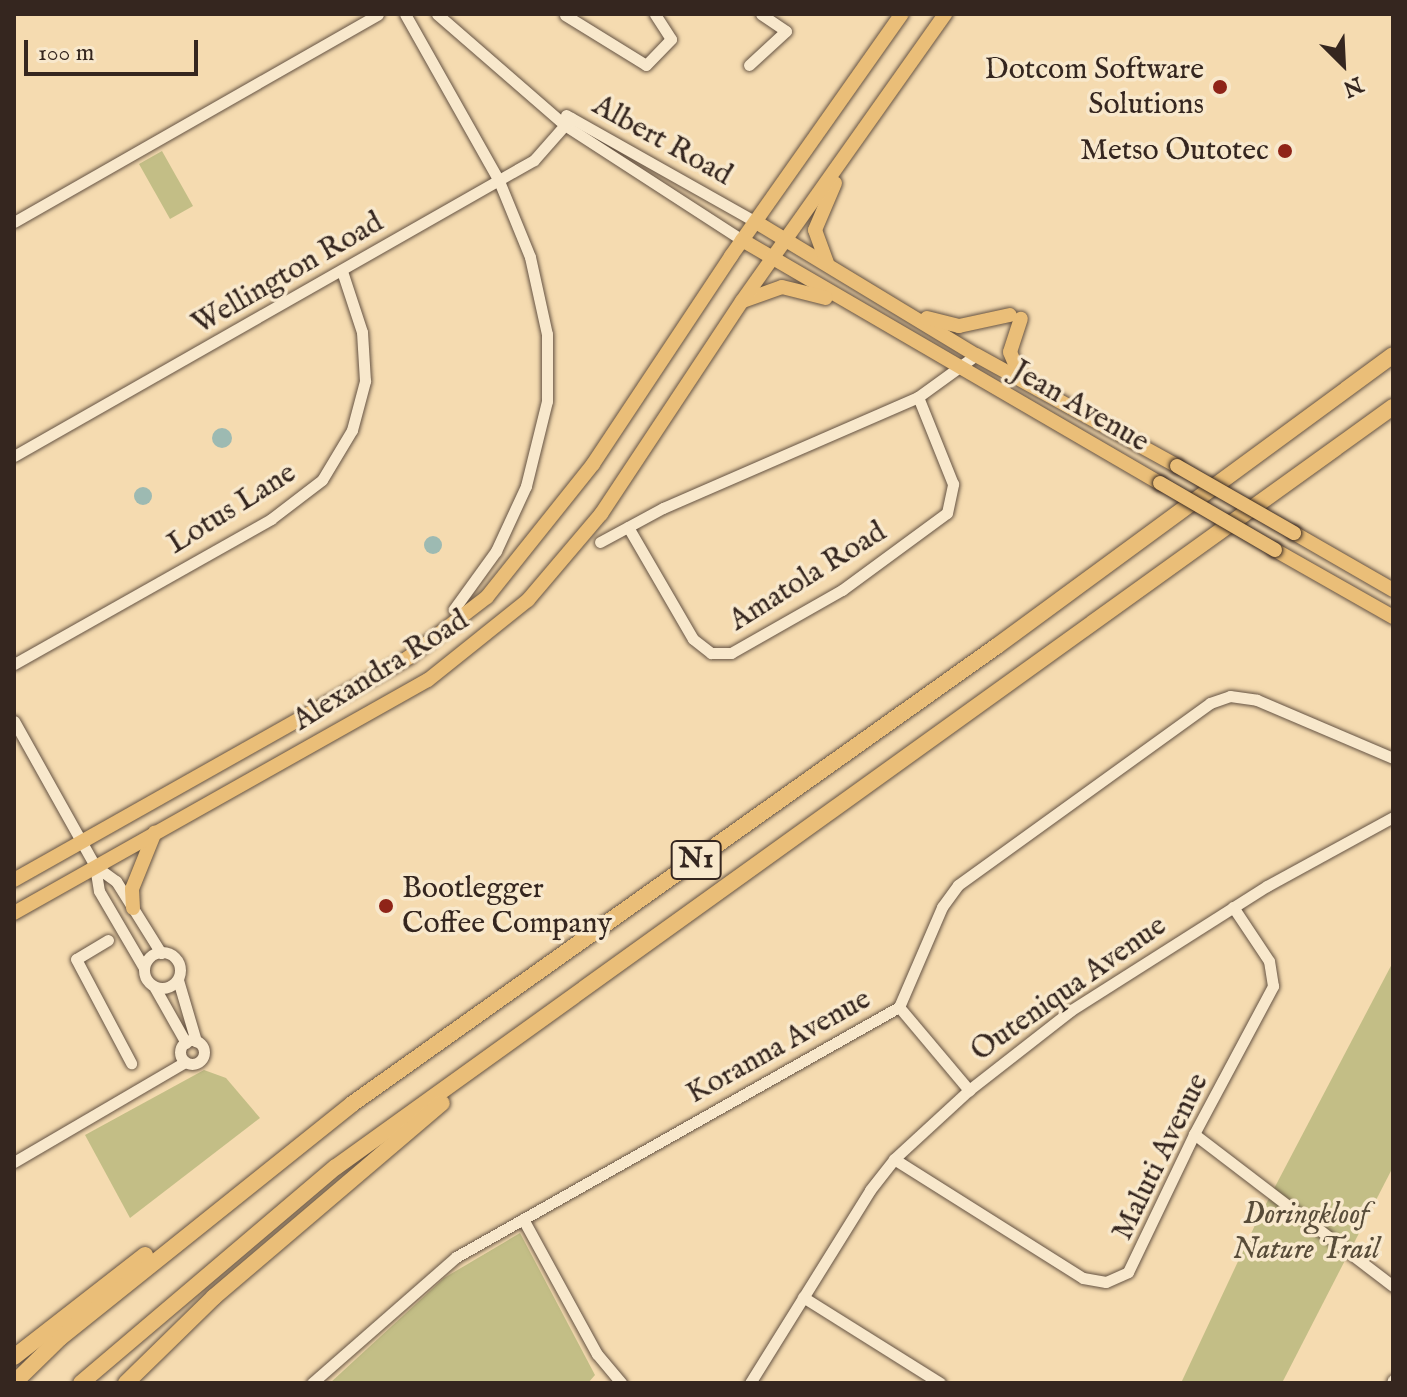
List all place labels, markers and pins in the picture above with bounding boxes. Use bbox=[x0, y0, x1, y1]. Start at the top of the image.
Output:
place label: Dotcom Software Solutions bbox=[985, 52, 1204, 122]
marker: Dotcom Software Solutions bbox=[1211, 78, 1229, 96]
place label: Metso Outotec bbox=[1080, 133, 1269, 169]
marker: Metso Outotec bbox=[1276, 142, 1294, 160]
place label: Bootlegger Coffee Company bbox=[402, 871, 612, 942]
marker: Bootlegger Coffee Company bbox=[377, 897, 395, 915]

